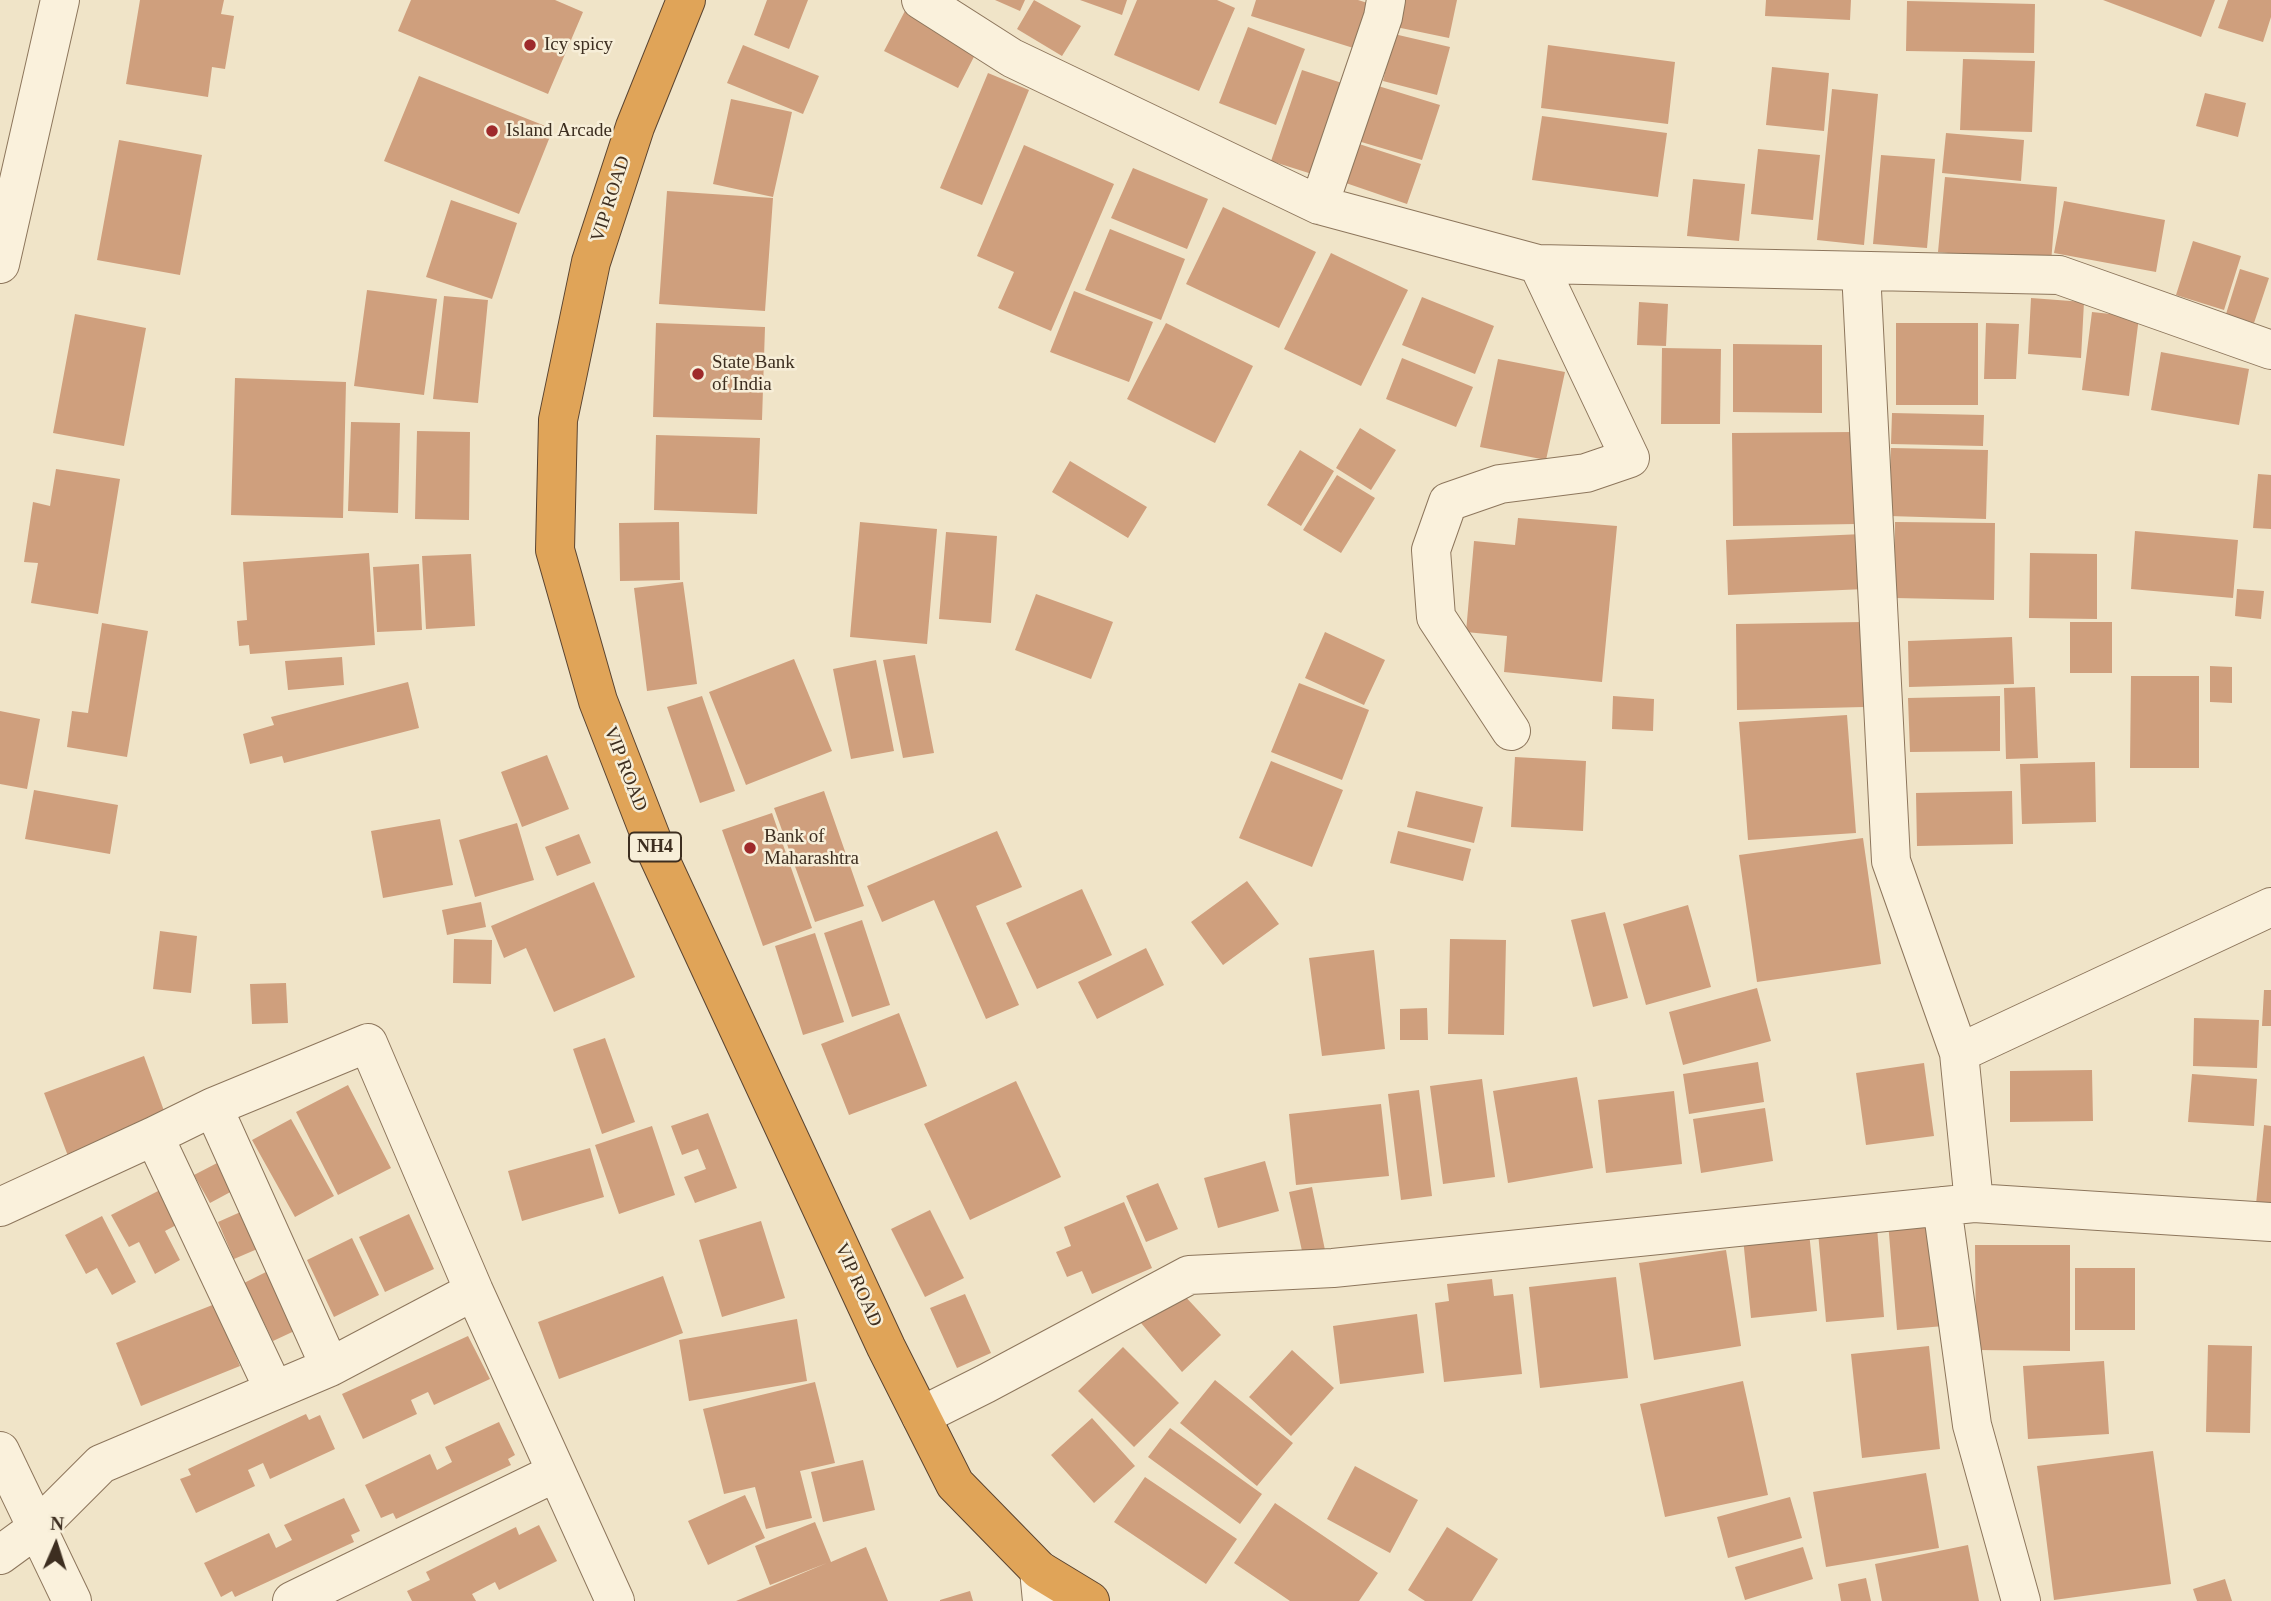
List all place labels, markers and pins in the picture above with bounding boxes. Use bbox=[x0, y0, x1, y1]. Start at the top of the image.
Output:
place label: Icy spicy bbox=[544, 34, 613, 56]
marker: Icy spicy bbox=[522, 37, 538, 53]
place label: Island Arcade bbox=[506, 120, 612, 142]
marker: Island Arcade bbox=[484, 123, 500, 139]
place label: State Bank of India bbox=[712, 352, 795, 396]
marker: State Bank of India bbox=[690, 366, 706, 382]
place label: Bank of Maharashtra bbox=[764, 826, 859, 870]
marker: Bank of Maharashtra bbox=[742, 840, 758, 856]

